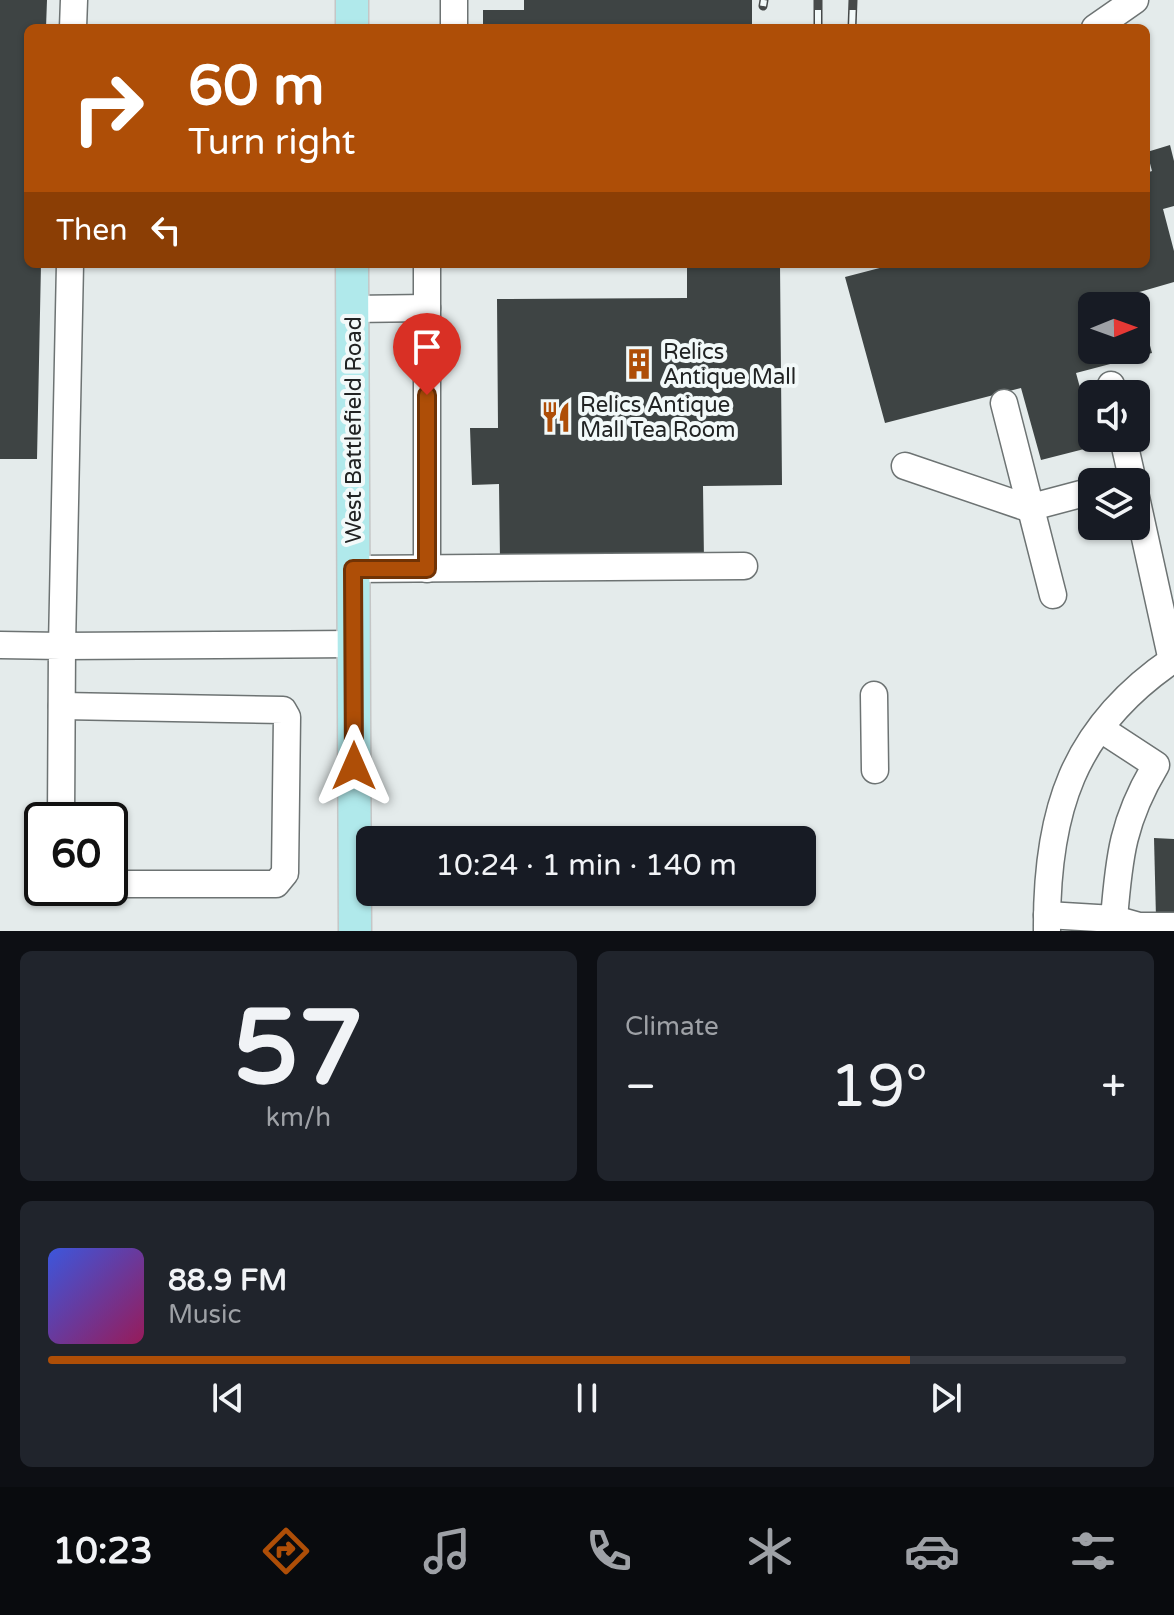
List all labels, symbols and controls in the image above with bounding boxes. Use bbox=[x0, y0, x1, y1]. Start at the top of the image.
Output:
text: 60 m bbox=[188, 53, 324, 120]
icon: right bbox=[56, 56, 160, 160]
text: Turn right bbox=[188, 121, 355, 164]
icon: left bbox=[144, 208, 188, 252]
text: Then bbox=[56, 212, 128, 249]
north arrow bbox=[1078, 292, 1150, 364]
map controls bbox=[1078, 292, 1150, 540]
pin bbox=[393, 313, 461, 395]
street label: West Battlefield Road bbox=[341, 316, 367, 544]
icon: arrive bbox=[405, 325, 449, 369]
place label: Relics Antique Mall bbox=[663, 339, 796, 390]
building icon: Relics Antique Mall bbox=[622, 347, 656, 381]
button: sound bbox=[1078, 380, 1150, 452]
place label: Relics Antique Mall Tea Room bbox=[580, 392, 735, 443]
restaurant icon: Relics Antique Mall Tea Room bbox=[539, 400, 573, 434]
button: layers bbox=[1078, 468, 1150, 540]
position arrow bbox=[312, 724, 396, 808]
speed limit sign: 60 bbox=[24, 802, 128, 906]
text: 10:24 · 1 min · 140 m bbox=[435, 847, 737, 884]
text: 57 bbox=[233, 987, 364, 1112]
text: Climate bbox=[625, 1011, 719, 1042]
text: 19° bbox=[830, 1051, 928, 1123]
text: − bbox=[625, 1061, 656, 1114]
text: + bbox=[1101, 1061, 1126, 1114]
text: km/h bbox=[266, 1102, 331, 1133]
text: 88.9 FM bbox=[168, 1262, 287, 1299]
text: Music bbox=[168, 1299, 241, 1330]
icon: previous bbox=[206, 1376, 250, 1420]
icon: pause bbox=[565, 1376, 609, 1420]
icon: next bbox=[924, 1376, 968, 1420]
icon: directions bbox=[258, 1523, 314, 1579]
icon: music bbox=[419, 1523, 475, 1579]
icon: phone bbox=[581, 1523, 637, 1579]
icon: climate bbox=[742, 1523, 798, 1579]
icon: car bbox=[904, 1523, 960, 1579]
icon: filters bbox=[1065, 1523, 1121, 1579]
text: 10:23 bbox=[53, 1530, 153, 1573]

